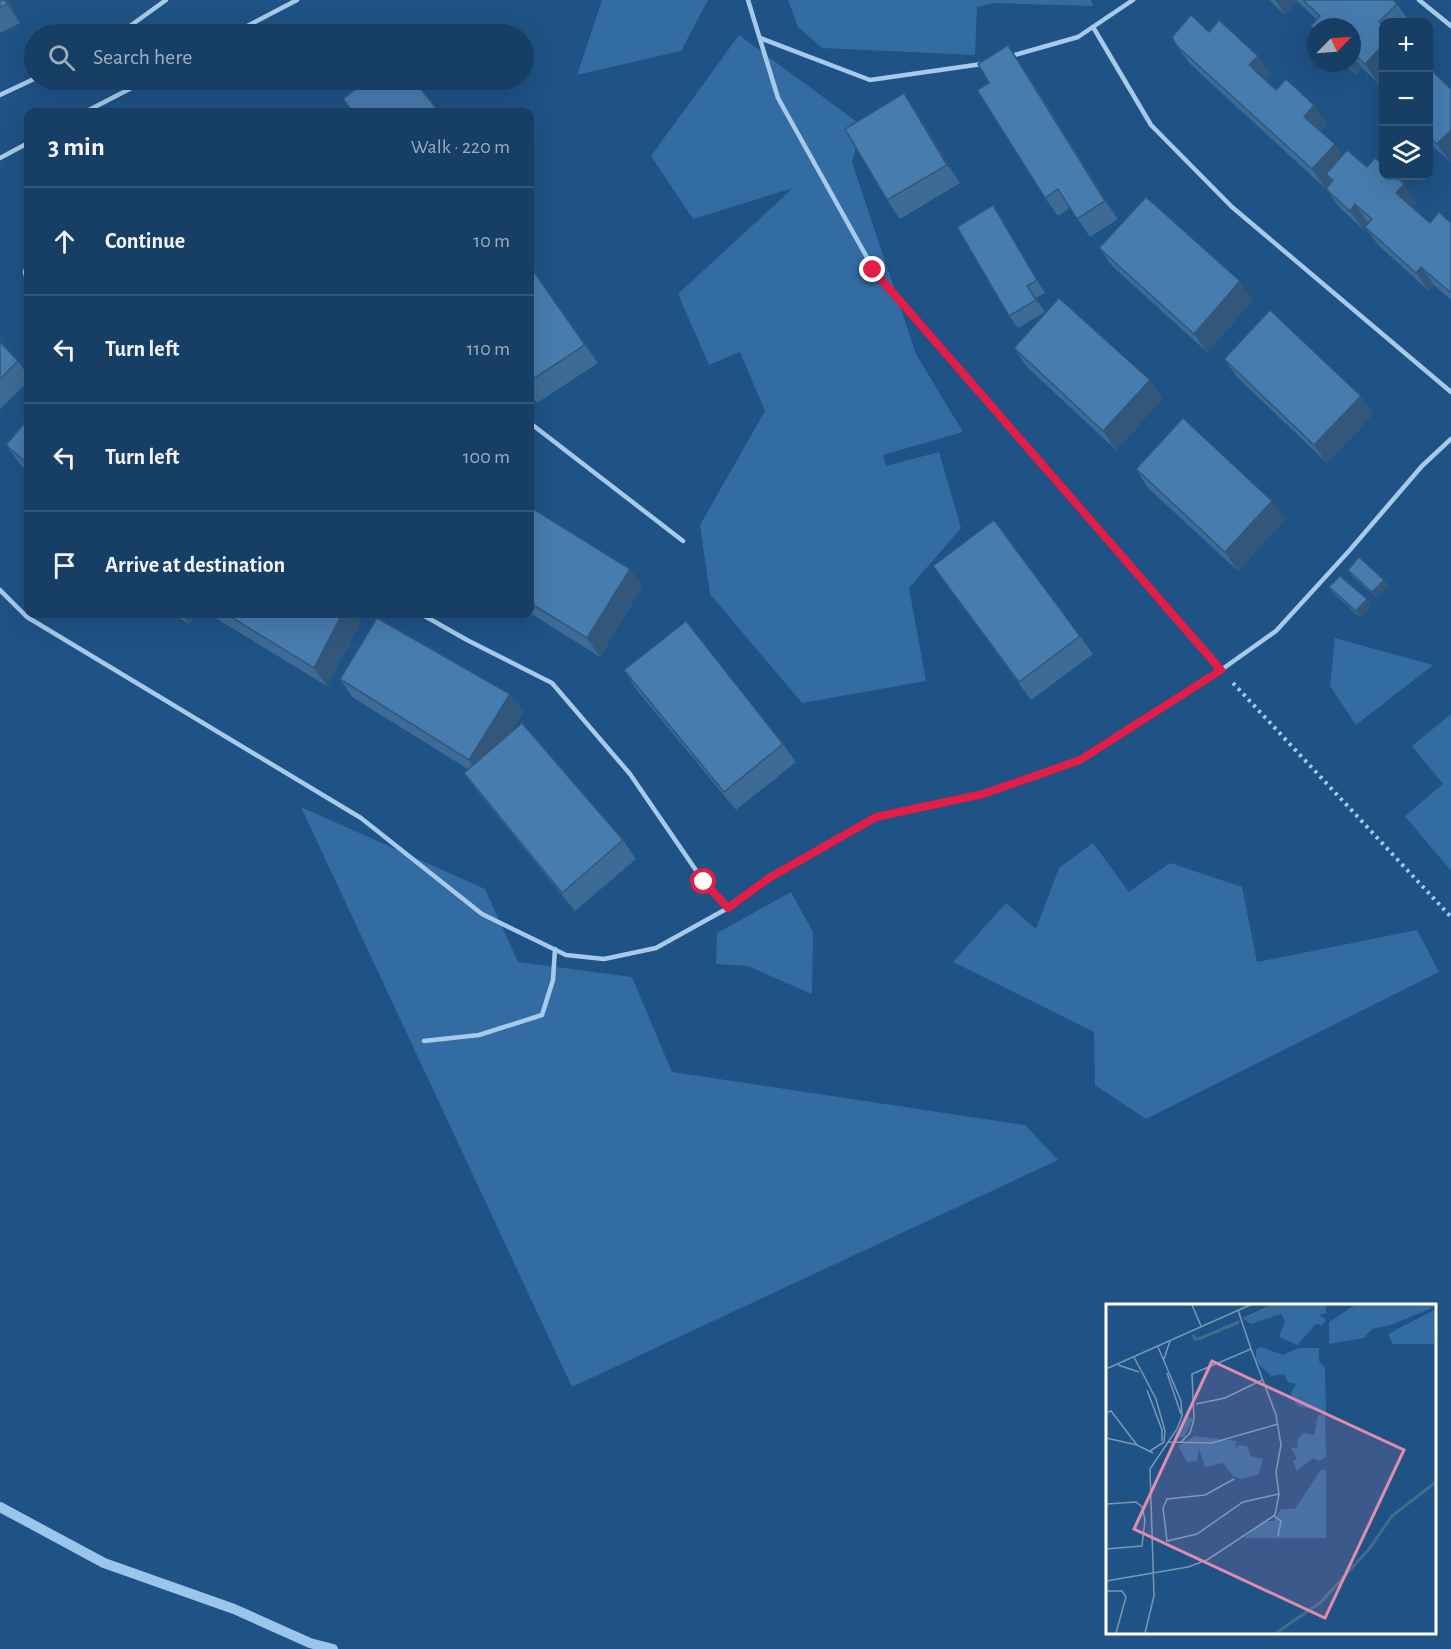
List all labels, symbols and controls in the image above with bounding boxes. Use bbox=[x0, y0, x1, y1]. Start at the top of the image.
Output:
north arrow bbox=[1307, 18, 1361, 72]
map controls bbox=[1379, 18, 1433, 180]
button: + bbox=[1379, 18, 1433, 72]
search box bbox=[24, 24, 534, 90]
icon: search bbox=[45, 41, 78, 74]
text: Search here bbox=[93, 46, 192, 68]
button: − bbox=[1379, 72, 1433, 126]
button: layers bbox=[1379, 126, 1433, 180]
text: 3 min bbox=[48, 134, 105, 160]
text: Walk · 220 m bbox=[411, 137, 510, 157]
icon: ahead bbox=[48, 225, 81, 258]
text: Continue bbox=[105, 230, 185, 252]
text: 10 m bbox=[473, 231, 510, 251]
route end bbox=[859, 256, 885, 282]
icon: left bbox=[48, 333, 81, 366]
text: Turn left bbox=[105, 338, 179, 360]
text: 110 m bbox=[466, 339, 510, 359]
icon: left bbox=[48, 441, 81, 474]
text: Turn left bbox=[105, 446, 179, 468]
text: 100 m bbox=[463, 447, 510, 467]
icon: arrive bbox=[48, 549, 81, 582]
text: Arrive at destination bbox=[105, 554, 285, 576]
route start bbox=[690, 868, 716, 894]
inset map bbox=[1106, 1304, 1436, 1634]

